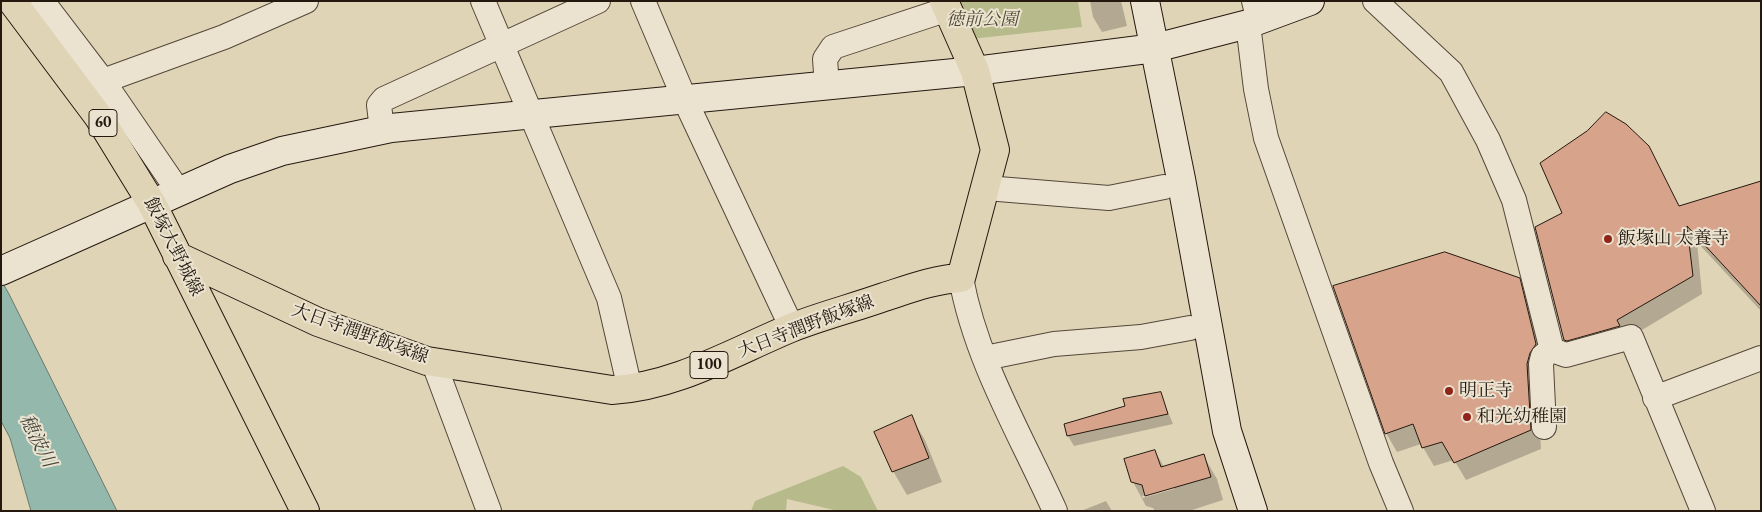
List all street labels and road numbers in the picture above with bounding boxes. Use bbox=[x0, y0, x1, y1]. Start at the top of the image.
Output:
road number: 60 bbox=[89, 110, 117, 136]
street label: 飯塚大野城線 bbox=[139, 194, 207, 300]
street label: 大日寺潤野飯塚線 bbox=[735, 291, 877, 363]
street label: 大日寺潤野飯塚線 bbox=[289, 299, 431, 369]
road number: 100 bbox=[690, 352, 728, 378]

